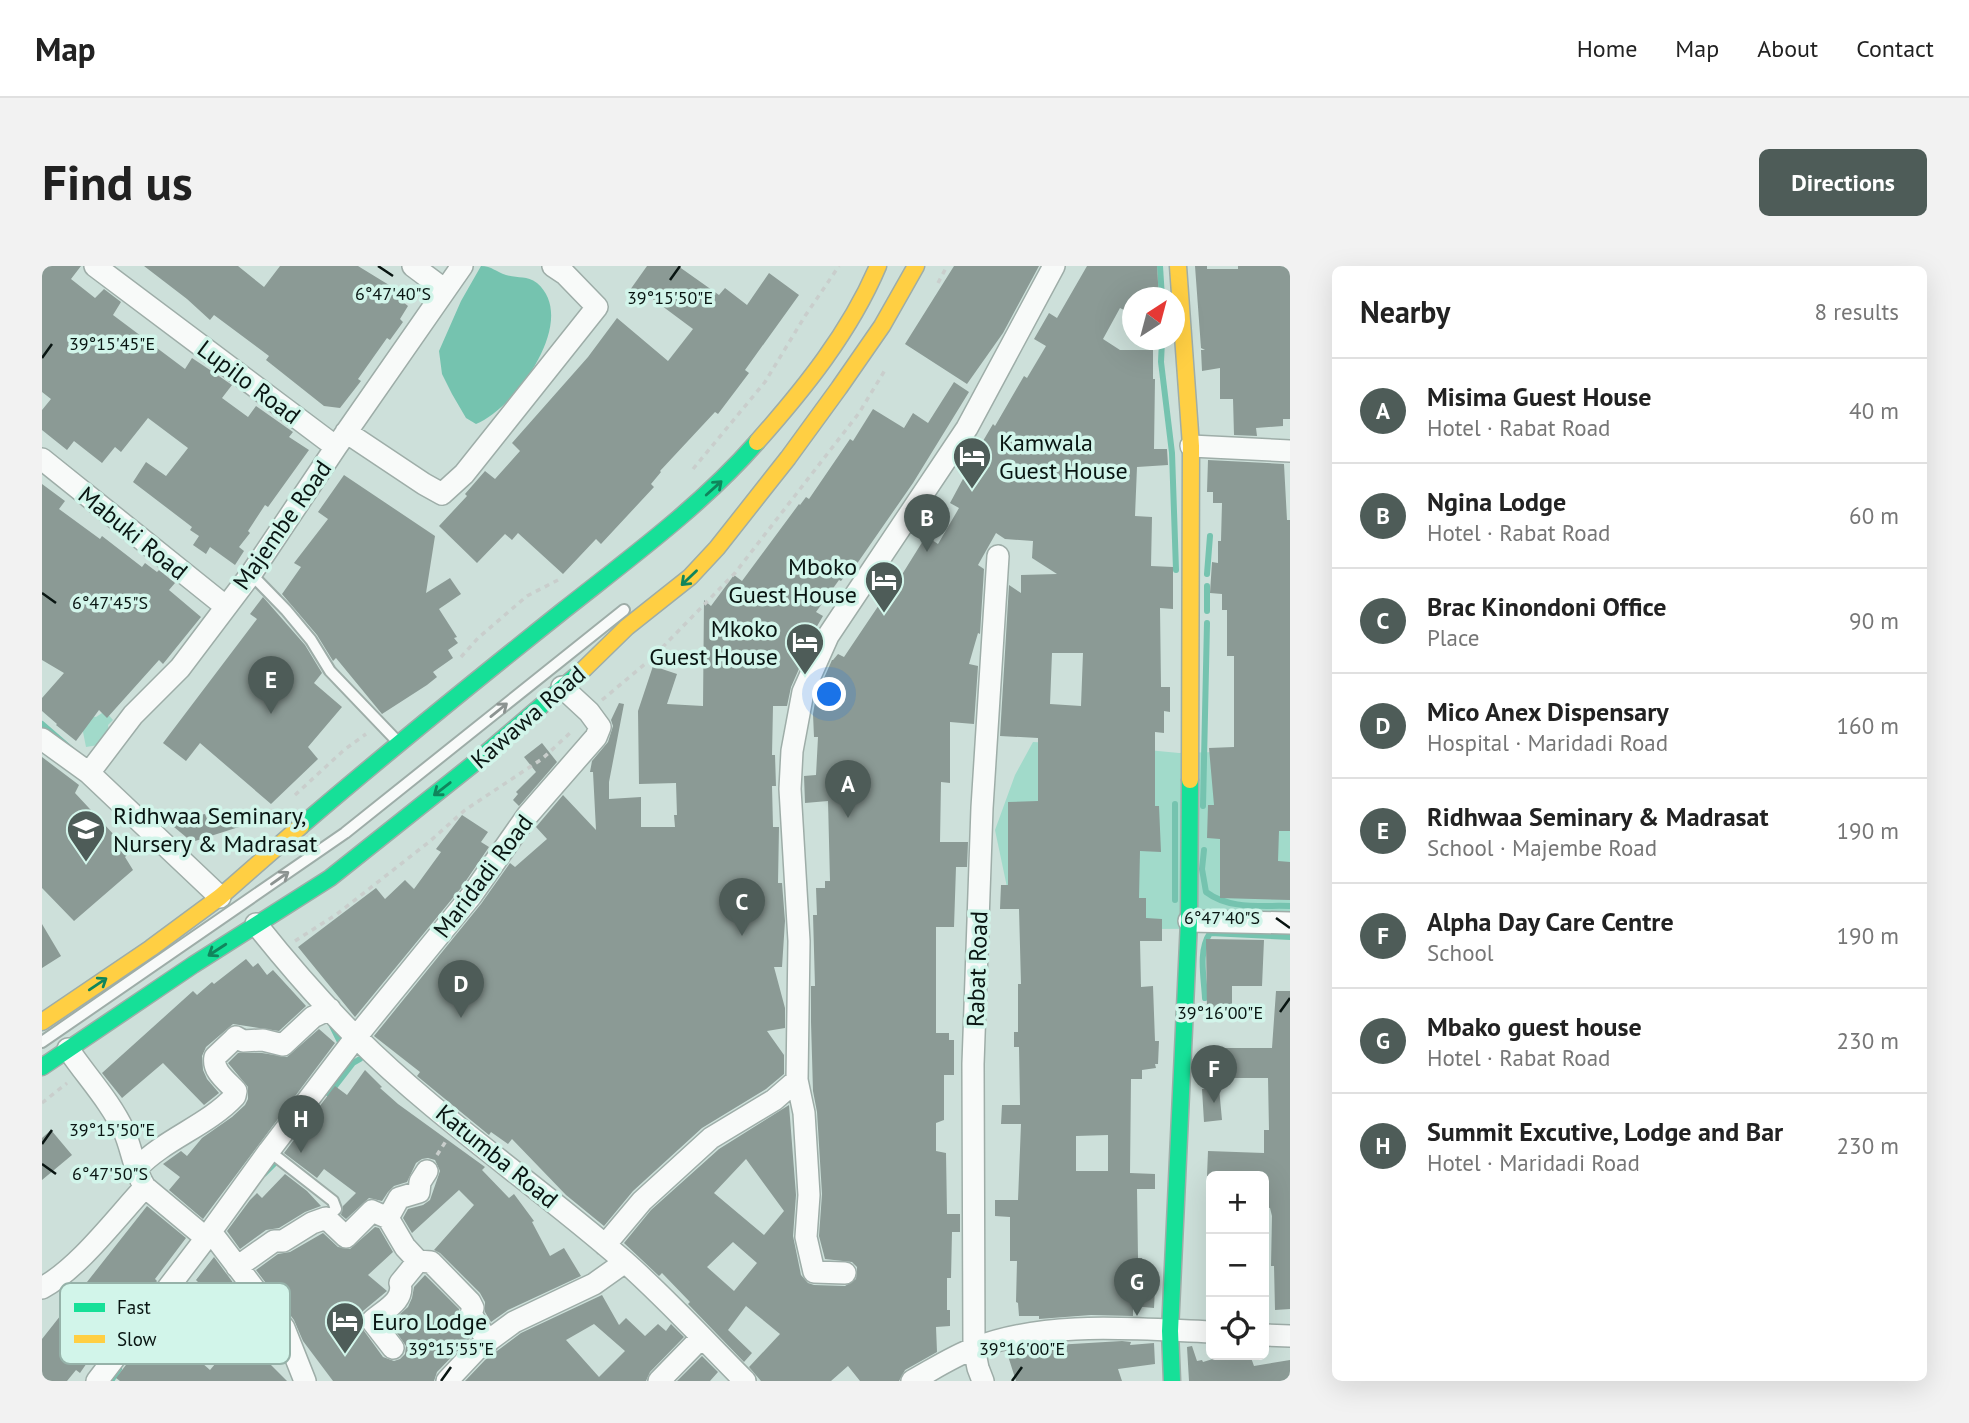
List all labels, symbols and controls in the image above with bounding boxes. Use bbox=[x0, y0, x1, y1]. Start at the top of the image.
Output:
text: Map bbox=[35, 27, 96, 70]
text: Home bbox=[1577, 33, 1637, 64]
text: Map bbox=[1675, 33, 1719, 64]
text: About bbox=[1757, 33, 1818, 64]
text: Contact bbox=[1856, 33, 1934, 64]
button: Directions bbox=[1759, 149, 1927, 216]
text: Find us bbox=[42, 150, 193, 214]
text: 6°47'40"S bbox=[355, 282, 431, 305]
text: 39°15'50"E bbox=[627, 286, 713, 309]
north arrow bbox=[1122, 287, 1185, 350]
text: Nearby bbox=[1360, 292, 1450, 331]
text: 8 results bbox=[1815, 297, 1899, 326]
text: 39°15'45"E bbox=[69, 332, 155, 355]
street label: Lupilo Road bbox=[191, 333, 307, 431]
text: Misima Guest House bbox=[1427, 380, 1652, 413]
text: A bbox=[1376, 396, 1390, 425]
text: 40 m bbox=[1849, 396, 1899, 425]
text: Hotel · Rabat Road bbox=[1427, 413, 1610, 442]
place label: Kamwala Guest House bbox=[999, 427, 1128, 486]
hotel icon: Kamwala Guest House bbox=[951, 435, 993, 490]
street label: Majembe Road bbox=[226, 454, 338, 596]
street label: Mabuki Road bbox=[72, 479, 194, 587]
one-way arrow bbox=[705, 480, 723, 496]
text: Ngina Lodge bbox=[1427, 485, 1566, 518]
pin: B bbox=[904, 494, 950, 552]
text: B bbox=[1376, 501, 1390, 530]
text: 60 m bbox=[1849, 501, 1899, 530]
text: Hotel · Rabat Road bbox=[1427, 518, 1610, 547]
place label: Mboko Guest House bbox=[728, 551, 857, 610]
hotel icon: Mboko Guest House bbox=[863, 559, 905, 614]
one-way arrow bbox=[681, 569, 698, 586]
text: Brac Kinondoni Office bbox=[1427, 590, 1667, 623]
text: 6°47'45"S bbox=[72, 591, 148, 614]
text: C bbox=[1377, 606, 1389, 635]
text: 90 m bbox=[1849, 606, 1899, 635]
place label: Mkoko Guest House bbox=[649, 613, 778, 672]
hotel icon: Mkoko Guest House bbox=[784, 621, 826, 676]
text: Place bbox=[1427, 623, 1480, 652]
pin: E bbox=[248, 656, 294, 714]
street label: Kawawa Road bbox=[464, 659, 592, 775]
your location bbox=[812, 677, 846, 711]
text: Mico Anex Dispensary bbox=[1427, 695, 1669, 728]
one-way arrow bbox=[489, 703, 508, 718]
text: D bbox=[1376, 711, 1390, 740]
text: 160 m bbox=[1837, 711, 1899, 740]
text: Hospital · Maridadi Road bbox=[1427, 728, 1668, 757]
pin: A bbox=[825, 760, 871, 818]
one-way arrow bbox=[433, 782, 451, 797]
place label: Ridhwaa Seminary, Nursery & Madrasat bbox=[113, 800, 317, 859]
text: Ridhwaa Seminary & Madrasat bbox=[1427, 800, 1769, 833]
school or university icon: Ridhwaa Seminary, Nursery & Madrasat bbox=[65, 808, 107, 863]
street label: Maridadi Road bbox=[426, 808, 540, 944]
text: E bbox=[1377, 816, 1389, 845]
text: 190 m bbox=[1837, 816, 1899, 845]
text: School · Majembe Road bbox=[1427, 833, 1657, 862]
one-way arrow bbox=[270, 871, 289, 885]
pin: C bbox=[719, 878, 765, 936]
text: Alpha Day Care Centre bbox=[1427, 905, 1674, 938]
text: 6°47'40"S bbox=[1184, 906, 1260, 929]
street label: Rabat Road bbox=[959, 910, 995, 1028]
text: F bbox=[1377, 921, 1389, 950]
text: 190 m bbox=[1837, 921, 1899, 950]
text: School bbox=[1427, 938, 1494, 967]
one-way arrow bbox=[208, 942, 227, 957]
pin: D bbox=[438, 960, 484, 1018]
one-way arrow bbox=[88, 977, 107, 991]
text: 39°16'00"E bbox=[1177, 1001, 1263, 1024]
text: Mbako guest house bbox=[1427, 1010, 1642, 1043]
text: G bbox=[1376, 1026, 1390, 1055]
text: 230 m bbox=[1837, 1026, 1899, 1055]
text: Hotel · Rabat Road bbox=[1427, 1043, 1610, 1072]
pin: F bbox=[1191, 1045, 1237, 1103]
pin: H bbox=[278, 1095, 324, 1153]
street label: Katumba Road bbox=[430, 1097, 564, 1215]
text: Summit Excutive, Lodge and Bar bbox=[1427, 1115, 1783, 1148]
text: 39°15'50"E bbox=[69, 1118, 155, 1141]
text: H bbox=[1376, 1131, 1390, 1160]
text: 230 m bbox=[1837, 1131, 1899, 1160]
text: Hotel · Maridadi Road bbox=[1427, 1148, 1640, 1177]
text: 6°47'50"S bbox=[72, 1162, 148, 1185]
map controls bbox=[1206, 1171, 1269, 1360]
button: + bbox=[1206, 1171, 1269, 1234]
button: − bbox=[1206, 1234, 1269, 1297]
pin: G bbox=[1114, 1258, 1160, 1316]
legend bbox=[60, 1283, 290, 1364]
text: Fast bbox=[117, 1295, 151, 1319]
button: locate bbox=[1206, 1297, 1269, 1360]
hotel icon: Euro Lodge bbox=[324, 1300, 366, 1355]
place label: Euro Lodge bbox=[372, 1306, 487, 1337]
text: Slow bbox=[117, 1327, 157, 1351]
text: 39°15'55"E bbox=[408, 1337, 494, 1360]
text: 39°16'00"E bbox=[979, 1337, 1065, 1360]

